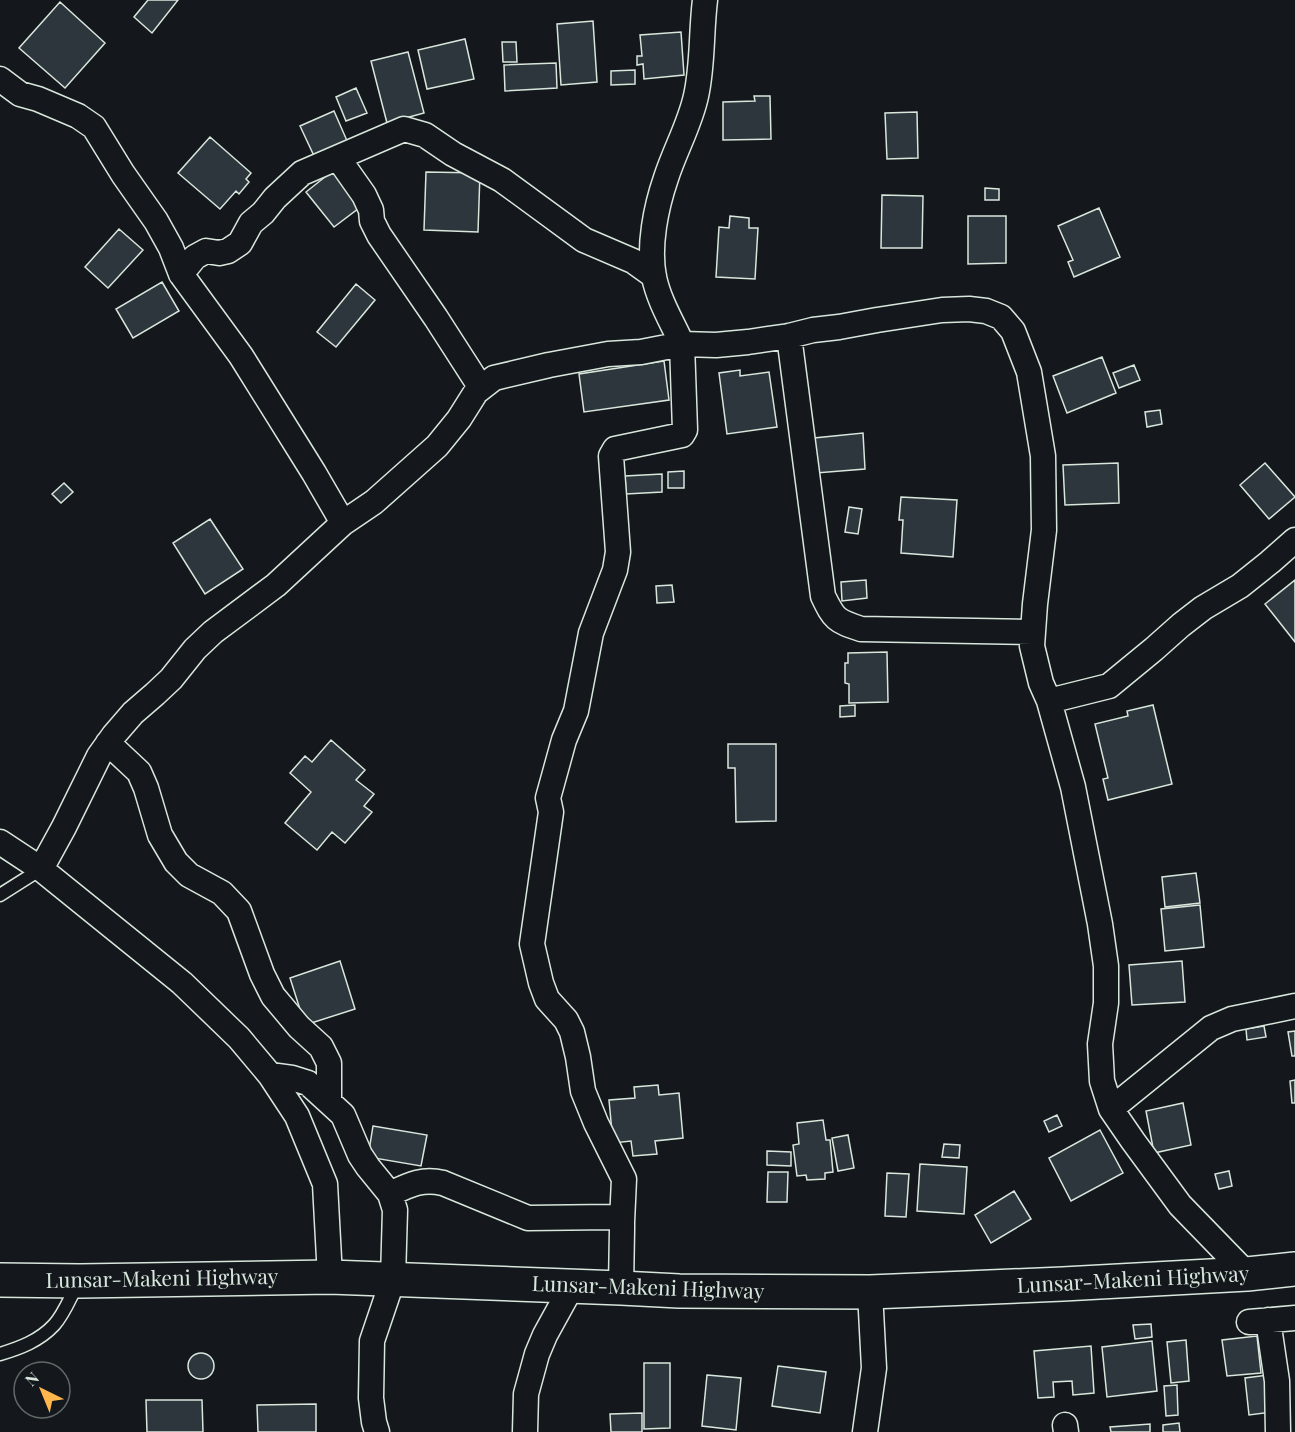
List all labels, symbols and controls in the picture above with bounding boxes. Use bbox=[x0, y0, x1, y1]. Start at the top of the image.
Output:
street label: Lunsar-Makeni Highway bbox=[1016, 1258, 1250, 1298]
street label: Lunsar-Makeni Highway bbox=[45, 1261, 279, 1293]
street label: Lunsar-Makeni Highway bbox=[531, 1268, 765, 1304]
north arrow bbox=[12, 1360, 72, 1420]
text: N bbox=[20, 1367, 43, 1390]

